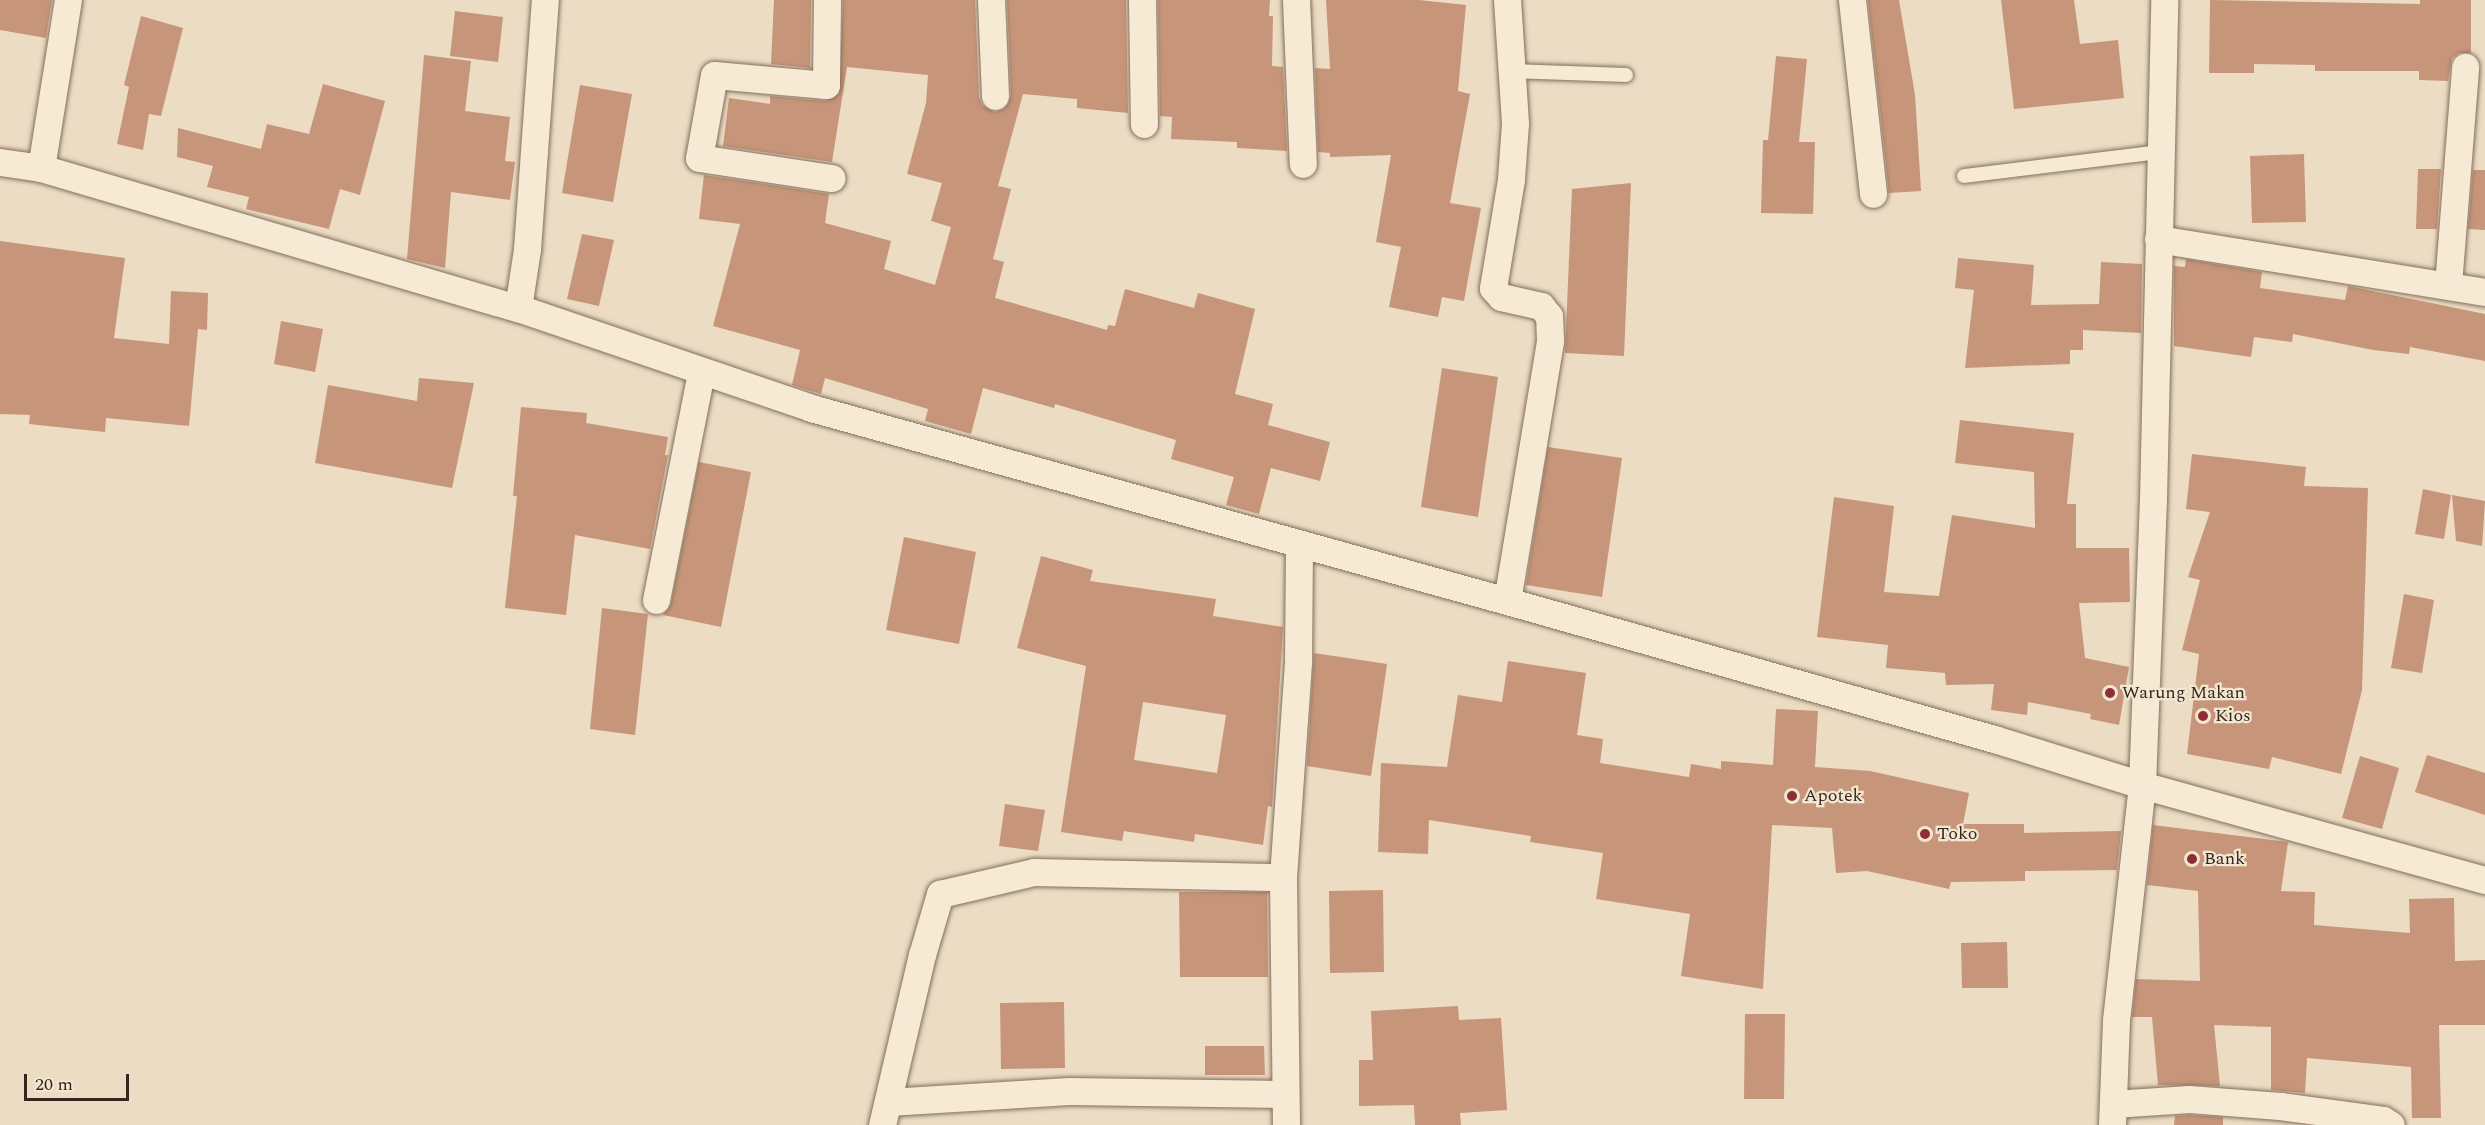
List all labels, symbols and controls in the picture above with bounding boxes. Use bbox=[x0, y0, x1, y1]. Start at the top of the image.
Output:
place label: Warung Makan bbox=[2122, 682, 2245, 704]
marker: Warung Makan bbox=[2103, 686, 2117, 700]
place label: Kios bbox=[2215, 705, 2251, 727]
marker: Kios bbox=[2196, 709, 2210, 723]
place label: Apotek bbox=[1804, 785, 1863, 807]
marker: Apotek bbox=[1785, 789, 1799, 803]
place label: Toko bbox=[1937, 823, 1977, 845]
marker: Toko bbox=[1918, 827, 1932, 841]
place label: Bank bbox=[2204, 848, 2245, 870]
marker: Bank bbox=[2185, 852, 2199, 866]
scale bar bbox=[27, 1062, 132, 1100]
text: 20 m bbox=[35, 1071, 73, 1098]

